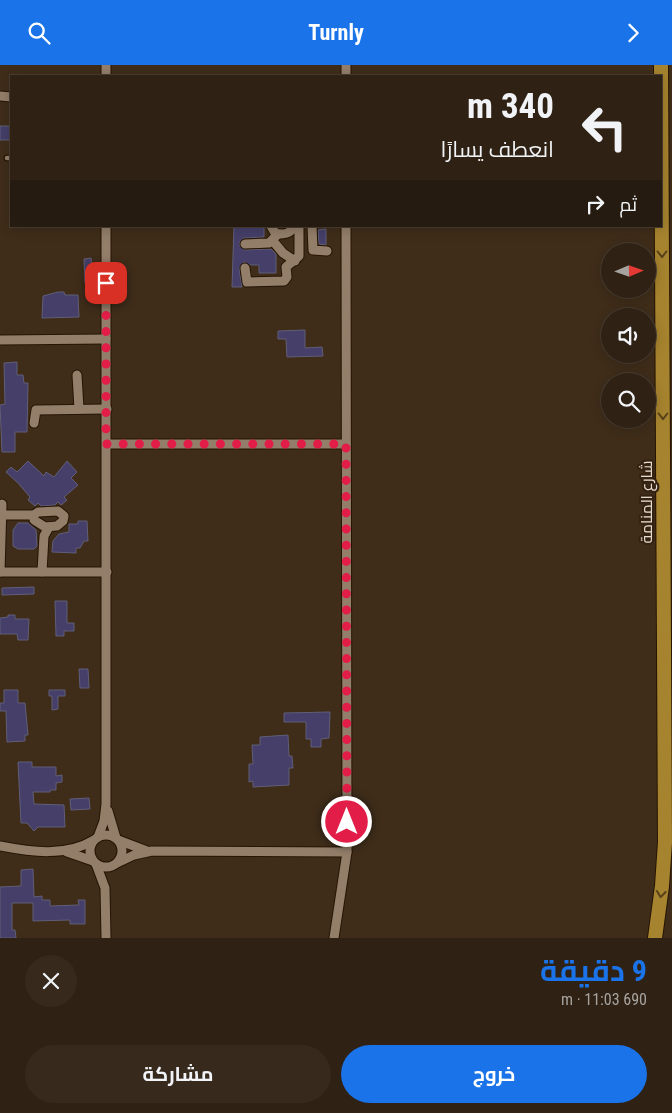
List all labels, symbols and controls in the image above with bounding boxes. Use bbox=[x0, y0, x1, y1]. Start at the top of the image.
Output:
icon: search bbox=[25, 19, 53, 47]
icon: forward bbox=[619, 19, 647, 47]
text: Turnly bbox=[308, 20, 364, 45]
text: 340 m bbox=[467, 86, 554, 127]
icon: left bbox=[572, 95, 637, 160]
text: انعطف يسارًا bbox=[440, 137, 554, 162]
icon: right bbox=[581, 190, 609, 218]
text: ثم bbox=[619, 193, 637, 216]
north arrow bbox=[601, 243, 656, 297]
map controls bbox=[601, 243, 656, 428]
one-way arrow bbox=[657, 250, 667, 258]
pin bbox=[85, 262, 127, 304]
icon: arrive bbox=[92, 269, 120, 297]
button: sound bbox=[601, 308, 656, 363]
button: search bbox=[601, 373, 656, 428]
one-way arrow bbox=[658, 412, 668, 420]
street label: شارع المنامة bbox=[637, 460, 658, 544]
position arrow bbox=[320, 795, 372, 847]
one-way arrow bbox=[656, 890, 667, 898]
text: 9 دقيقة bbox=[540, 953, 647, 988]
button: close bbox=[25, 955, 77, 1007]
text: 690 m · 11:03 bbox=[561, 990, 647, 1009]
button: مشاركة bbox=[25, 1045, 331, 1103]
button: خروج bbox=[341, 1045, 647, 1103]

